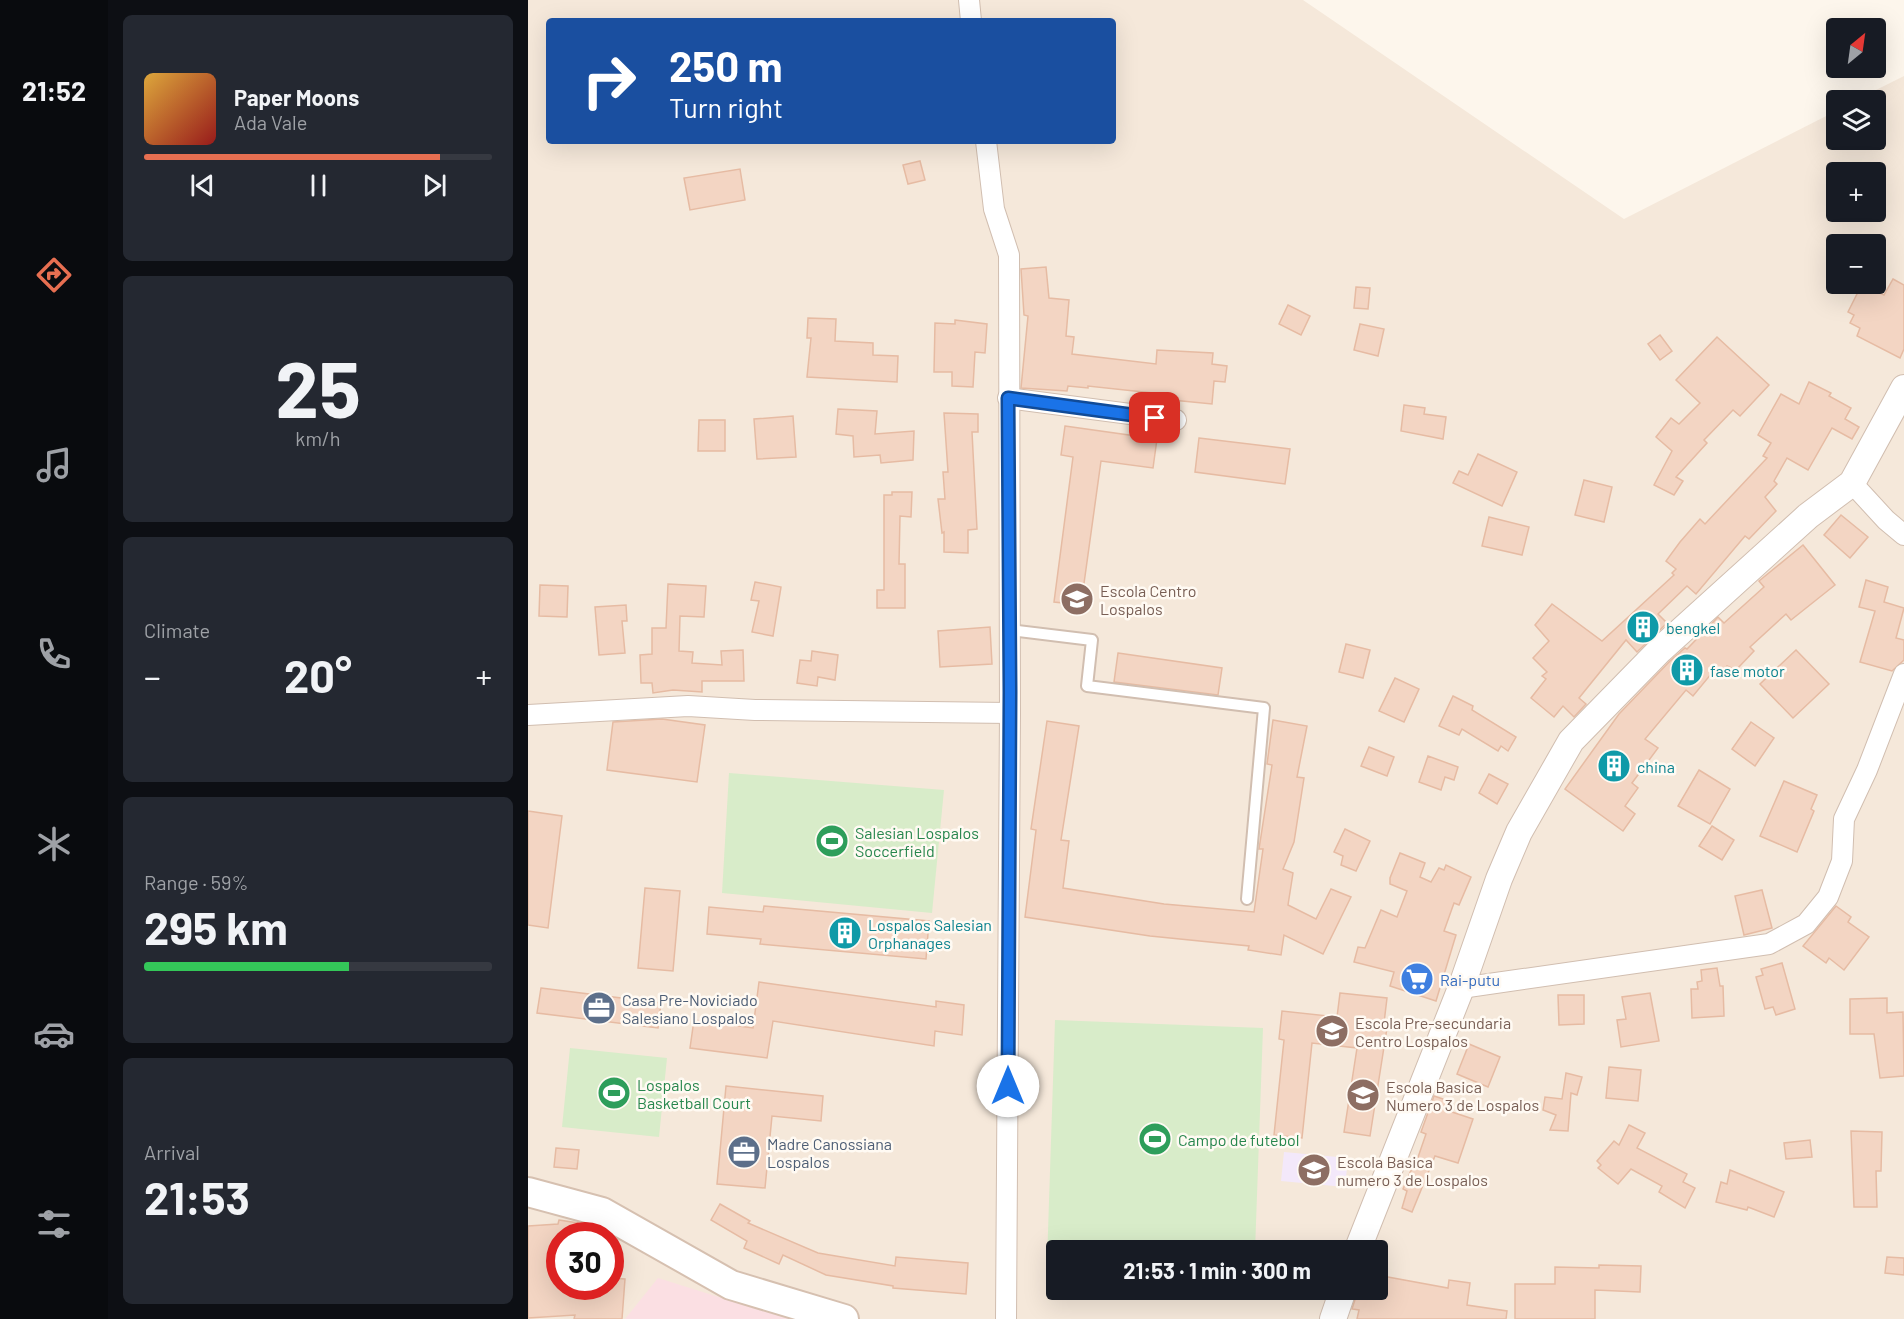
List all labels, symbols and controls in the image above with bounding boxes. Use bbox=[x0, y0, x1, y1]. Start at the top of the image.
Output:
north arrow bbox=[1826, 18, 1886, 78]
map controls bbox=[1826, 18, 1886, 294]
text: 250 m bbox=[669, 40, 783, 90]
icon: right bbox=[570, 42, 648, 120]
text: 21:52 bbox=[22, 74, 86, 106]
text: Paper Moons bbox=[234, 84, 359, 110]
button: layers bbox=[1826, 90, 1886, 150]
text: Turn right bbox=[669, 91, 783, 123]
text: Ada Vale bbox=[234, 110, 307, 134]
button: + bbox=[1826, 162, 1886, 222]
icon: previous bbox=[186, 169, 219, 202]
icon: pause bbox=[302, 169, 335, 202]
icon: next bbox=[418, 169, 451, 202]
button: − bbox=[1826, 234, 1886, 294]
icon: directions bbox=[33, 254, 75, 296]
text: 25 bbox=[275, 340, 361, 434]
pin bbox=[1129, 392, 1180, 443]
icon: arrive bbox=[1138, 401, 1171, 434]
text: km/h bbox=[295, 426, 341, 450]
icon: music bbox=[33, 444, 75, 486]
school or university icon: Escola Centro Lospalos bbox=[1059, 581, 1095, 617]
place label: Escola Centro Lospalos bbox=[1100, 581, 1197, 618]
building icon: bengkel bbox=[1625, 609, 1661, 645]
text: Climate bbox=[144, 618, 210, 642]
place label: bengkel bbox=[1666, 618, 1720, 637]
icon: phone bbox=[33, 633, 75, 675]
text: 20° bbox=[284, 648, 352, 702]
building icon: fase motor bbox=[1669, 652, 1705, 688]
text: − bbox=[144, 656, 161, 696]
text: + bbox=[476, 656, 492, 696]
place label: fase motor bbox=[1710, 661, 1785, 680]
building icon: china bbox=[1596, 748, 1632, 784]
place label: china bbox=[1637, 757, 1675, 776]
icon: climate bbox=[33, 823, 75, 865]
sports icon: Salesian Lospalos Soccerfield bbox=[814, 823, 850, 859]
place label: Salesian Lospalos Soccerfield bbox=[855, 823, 979, 860]
text: Range · 59% bbox=[144, 870, 248, 894]
text: 295 km bbox=[144, 900, 288, 954]
building icon: Lospalos Salesian Orphanages bbox=[827, 915, 863, 951]
place label: Lospalos Salesian Orphanages bbox=[868, 915, 992, 952]
supermarket icon: Rai-putu bbox=[1399, 961, 1435, 997]
place label: Rai-putu bbox=[1440, 970, 1500, 989]
office icon: Casa Pre-Noviciado Salesiano Lospalos bbox=[581, 990, 617, 1026]
place label: Casa Pre-Noviciado Salesiano Lospalos bbox=[622, 990, 758, 1027]
icon: car bbox=[33, 1013, 75, 1055]
school or university icon: Escola Pre-secundaria Centro Lospalos bbox=[1314, 1013, 1350, 1049]
place label: Escola Pre-secundaria Centro Lospalos bbox=[1355, 1013, 1511, 1050]
position arrow bbox=[976, 1054, 1040, 1118]
sports icon: Lospalos Basketball Court bbox=[596, 1075, 632, 1111]
place label: Lospalos Basketball Court bbox=[637, 1075, 751, 1112]
school or university icon: Escola Basica Numero 3 de Lospalos bbox=[1345, 1077, 1381, 1113]
place label: Escola Basica Numero 3 de Lospalos bbox=[1386, 1077, 1539, 1114]
sports icon: Campo de futebol bbox=[1137, 1121, 1173, 1157]
place label: Campo de futebol bbox=[1178, 1130, 1300, 1149]
office icon: Madre Canossiana Lospalos bbox=[726, 1134, 762, 1170]
place label: Madre Canossiana Lospalos bbox=[767, 1134, 892, 1171]
text: Arrival bbox=[144, 1140, 200, 1164]
school or university icon: Escola Basica numero 3 de Lospalos bbox=[1296, 1152, 1332, 1188]
place label: Escola Basica numero 3 de Lospalos bbox=[1337, 1152, 1488, 1189]
text: 21:53 bbox=[144, 1170, 250, 1224]
icon: filters bbox=[33, 1203, 75, 1245]
speed limit sign: 30 bbox=[546, 1222, 624, 1300]
text: 21:53 · 1 min · 300 m bbox=[1123, 1257, 1311, 1283]

